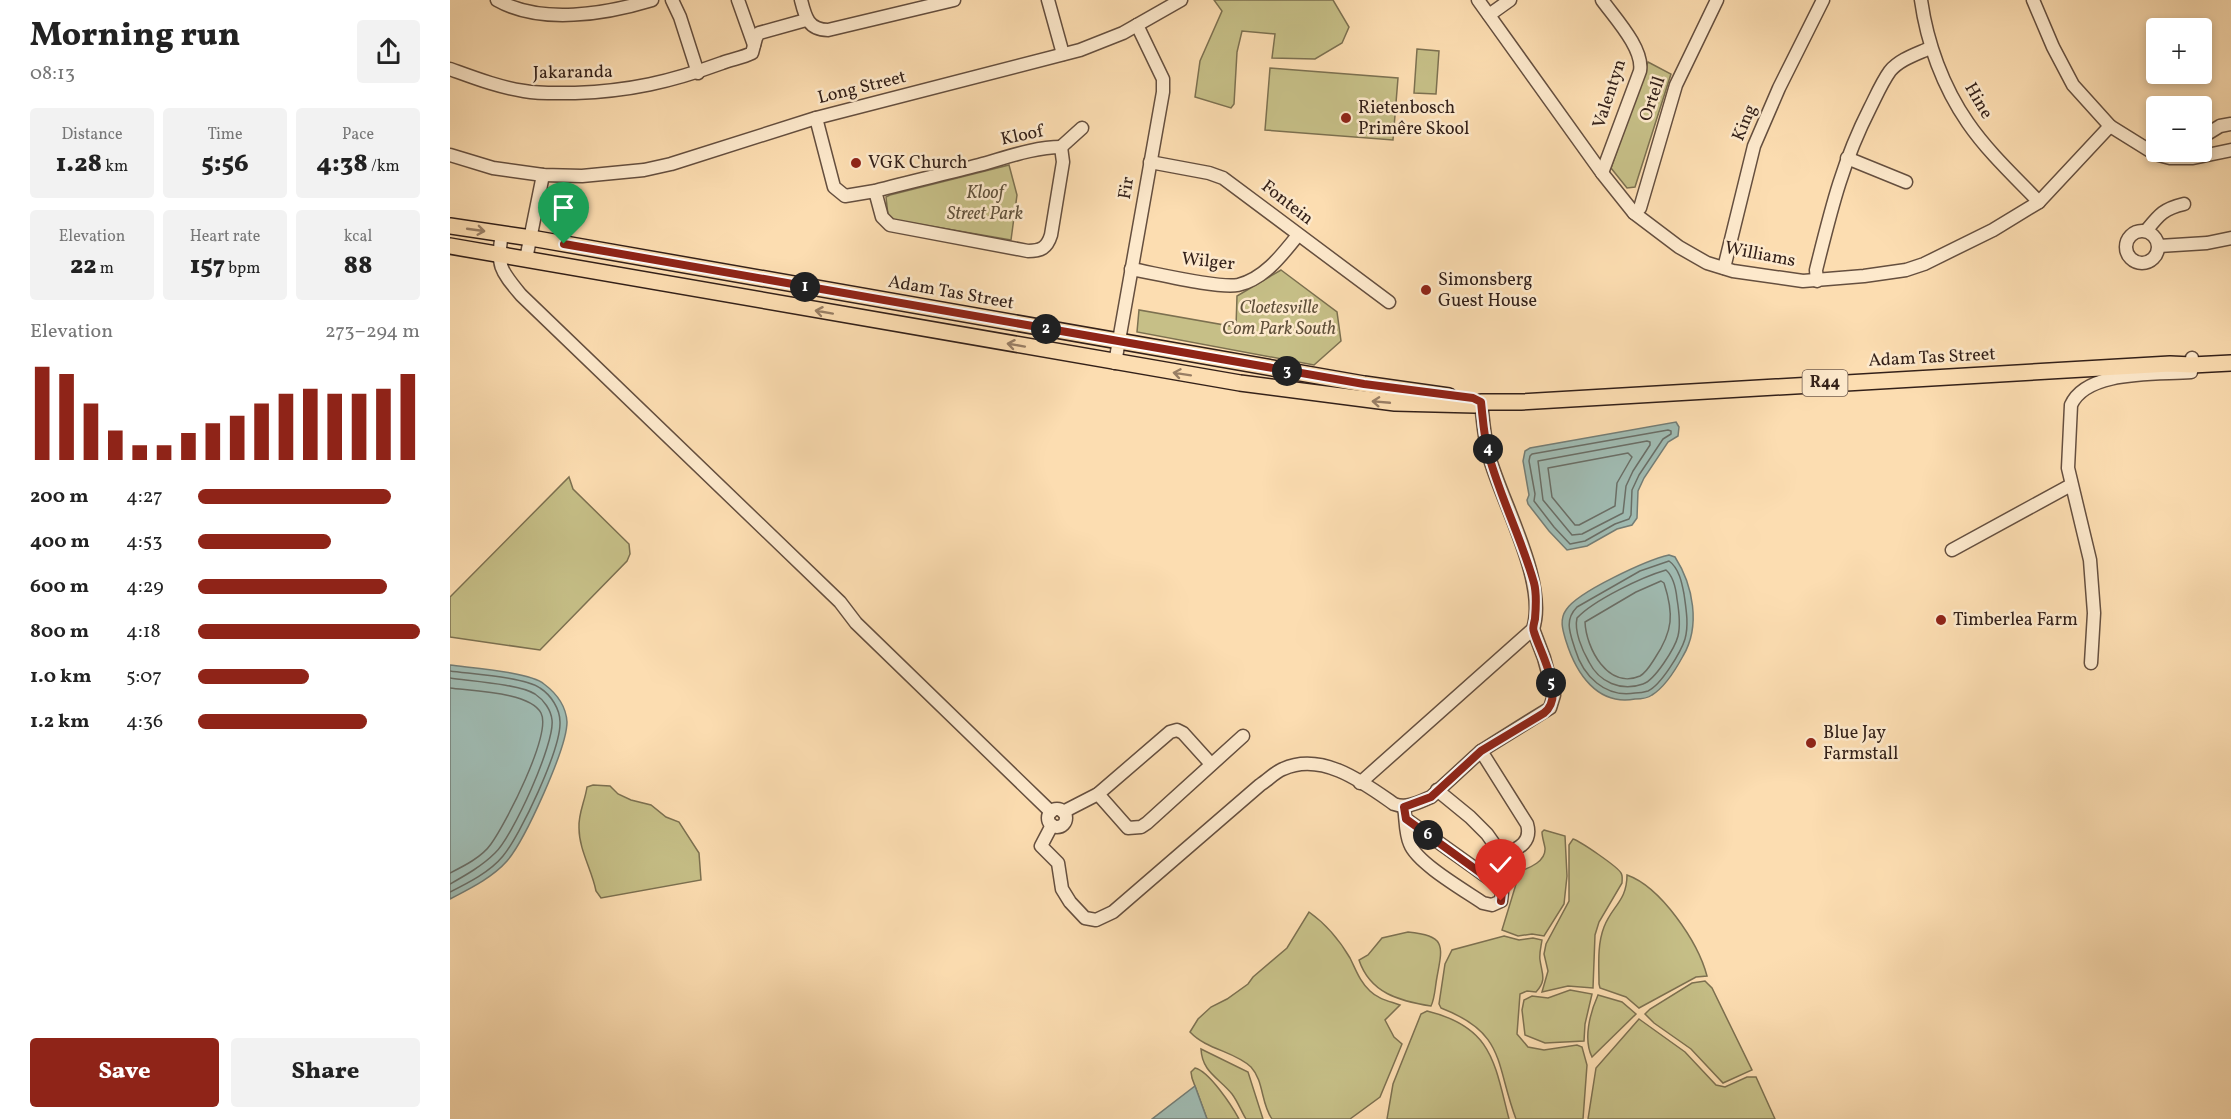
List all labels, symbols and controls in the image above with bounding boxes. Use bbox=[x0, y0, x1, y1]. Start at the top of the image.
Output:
text: Morning run bbox=[30, 14, 240, 60]
map controls bbox=[2146, 18, 2212, 162]
button: + bbox=[2146, 18, 2212, 84]
button: share bbox=[357, 20, 420, 83]
street label: Valentyn bbox=[1587, 56, 1633, 132]
text: 08:13 bbox=[30, 60, 75, 88]
street label: Jakaranda bbox=[533, 60, 613, 86]
street label: Long Street bbox=[815, 65, 909, 111]
street label: Ortell bbox=[1634, 73, 1672, 125]
street label: Hine bbox=[1958, 78, 1998, 124]
place label: Rietenbosch Primêre Skool bbox=[1358, 96, 1469, 142]
button: − bbox=[2146, 96, 2212, 162]
street label: King bbox=[1726, 101, 1764, 145]
marker: Rietenbosch Primêre Skool bbox=[1339, 111, 1353, 125]
street label: Kloof bbox=[998, 119, 1047, 153]
text: Distance bbox=[61, 124, 123, 146]
text: Time bbox=[207, 124, 243, 146]
text: Pace bbox=[342, 124, 374, 146]
text: 1.28 bbox=[56, 146, 102, 182]
text: 5:56 bbox=[201, 146, 249, 182]
text: 4:38 bbox=[316, 146, 368, 182]
place label: VGK Church bbox=[868, 151, 968, 176]
text: km bbox=[102, 156, 128, 178]
text: /km bbox=[368, 156, 400, 178]
marker: VGK Church bbox=[849, 156, 863, 170]
street label: Fir bbox=[1113, 174, 1141, 201]
street label: Fontein bbox=[1256, 175, 1319, 232]
park label: Kloof Street Park bbox=[947, 181, 1023, 227]
pin bbox=[538, 182, 589, 244]
icon: arrive bbox=[547, 191, 580, 224]
one-way arrow bbox=[466, 225, 485, 236]
text: Elevation bbox=[59, 226, 125, 248]
text: Heart rate bbox=[190, 226, 260, 248]
text: kcal bbox=[344, 226, 372, 248]
street label: Williams bbox=[1722, 236, 1798, 274]
street label: Wilger bbox=[1180, 247, 1236, 277]
text: 22 bbox=[70, 248, 97, 284]
text: 157 bbox=[190, 248, 225, 284]
text: 88 bbox=[343, 248, 373, 284]
text: m bbox=[97, 258, 114, 280]
text: bpm bbox=[225, 258, 260, 280]
place label: Simonsberg Guest House bbox=[1438, 268, 1537, 314]
street label: Adam Tas Street bbox=[886, 270, 1016, 316]
pin: 1 bbox=[790, 272, 820, 302]
text: 1 bbox=[802, 276, 808, 298]
marker: Simonsberg Guest House bbox=[1419, 283, 1433, 297]
park label: Cloetesville Com Park South bbox=[1222, 296, 1336, 342]
one-way arrow bbox=[814, 306, 834, 317]
pin: 2 bbox=[1031, 314, 1061, 344]
text: Elevation bbox=[30, 318, 113, 346]
text: 273–294 m bbox=[325, 318, 420, 346]
text: 2 bbox=[1042, 318, 1050, 340]
one-way arrow bbox=[1006, 340, 1026, 351]
street label: Adam Tas Street bbox=[1868, 342, 1996, 374]
pin: 3 bbox=[1272, 356, 1302, 386]
text: 3 bbox=[1283, 360, 1291, 382]
one-way arrow bbox=[1173, 368, 1192, 379]
road number: R44 bbox=[1802, 370, 1848, 396]
one-way arrow bbox=[1372, 396, 1392, 407]
pin: 4 bbox=[1473, 434, 1503, 464]
text: 4 bbox=[1483, 438, 1493, 460]
text: 200 m bbox=[30, 483, 88, 511]
text: 4:27 bbox=[126, 483, 163, 511]
text: 400 m bbox=[30, 528, 90, 556]
text: 4:53 bbox=[126, 528, 163, 556]
text: 600 m bbox=[30, 573, 89, 601]
text: 4:29 bbox=[126, 573, 164, 601]
place label: Timberlea Farm bbox=[1953, 608, 2078, 633]
marker: Timberlea Farm bbox=[1934, 613, 1948, 627]
text: 800 m bbox=[30, 618, 89, 646]
text: 4:18 bbox=[126, 618, 161, 646]
text: 1.0 km bbox=[30, 663, 92, 691]
text: 5:07 bbox=[126, 663, 162, 691]
pin: 5 bbox=[1536, 668, 1566, 698]
text: 5 bbox=[1547, 672, 1555, 694]
text: 1.2 km bbox=[30, 708, 90, 736]
text: 4:36 bbox=[126, 708, 163, 736]
place label: Blue Jay Farmstall bbox=[1823, 721, 1898, 767]
marker: Blue Jay Farmstall bbox=[1804, 736, 1818, 750]
pin: 6 bbox=[1413, 820, 1443, 850]
text: 6 bbox=[1424, 824, 1432, 846]
pin bbox=[1475, 839, 1526, 901]
icon: check bbox=[1484, 848, 1517, 881]
button: Save bbox=[30, 1038, 219, 1107]
button: Share bbox=[231, 1038, 420, 1107]

